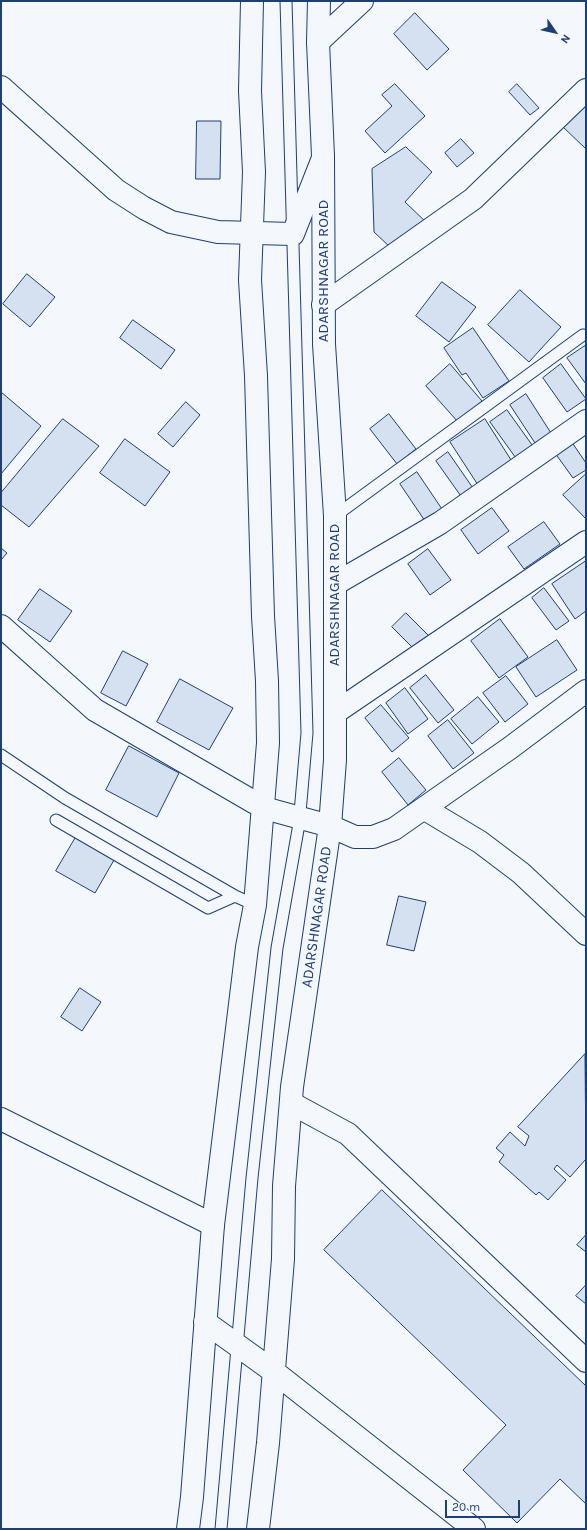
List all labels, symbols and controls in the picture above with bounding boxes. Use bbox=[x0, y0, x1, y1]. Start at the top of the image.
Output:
north arrow bbox=[535, 12, 575, 52]
text: N bbox=[558, 32, 573, 46]
street label: ADARSHNAGAR ROAD bbox=[315, 200, 333, 342]
street label: ADARSHNAGAR ROAD bbox=[326, 524, 344, 666]
street label: ADARSHNAGAR ROAD bbox=[298, 845, 336, 989]
scale bar bbox=[447, 1492, 522, 1518]
text: 20 m bbox=[452, 1500, 480, 1514]

